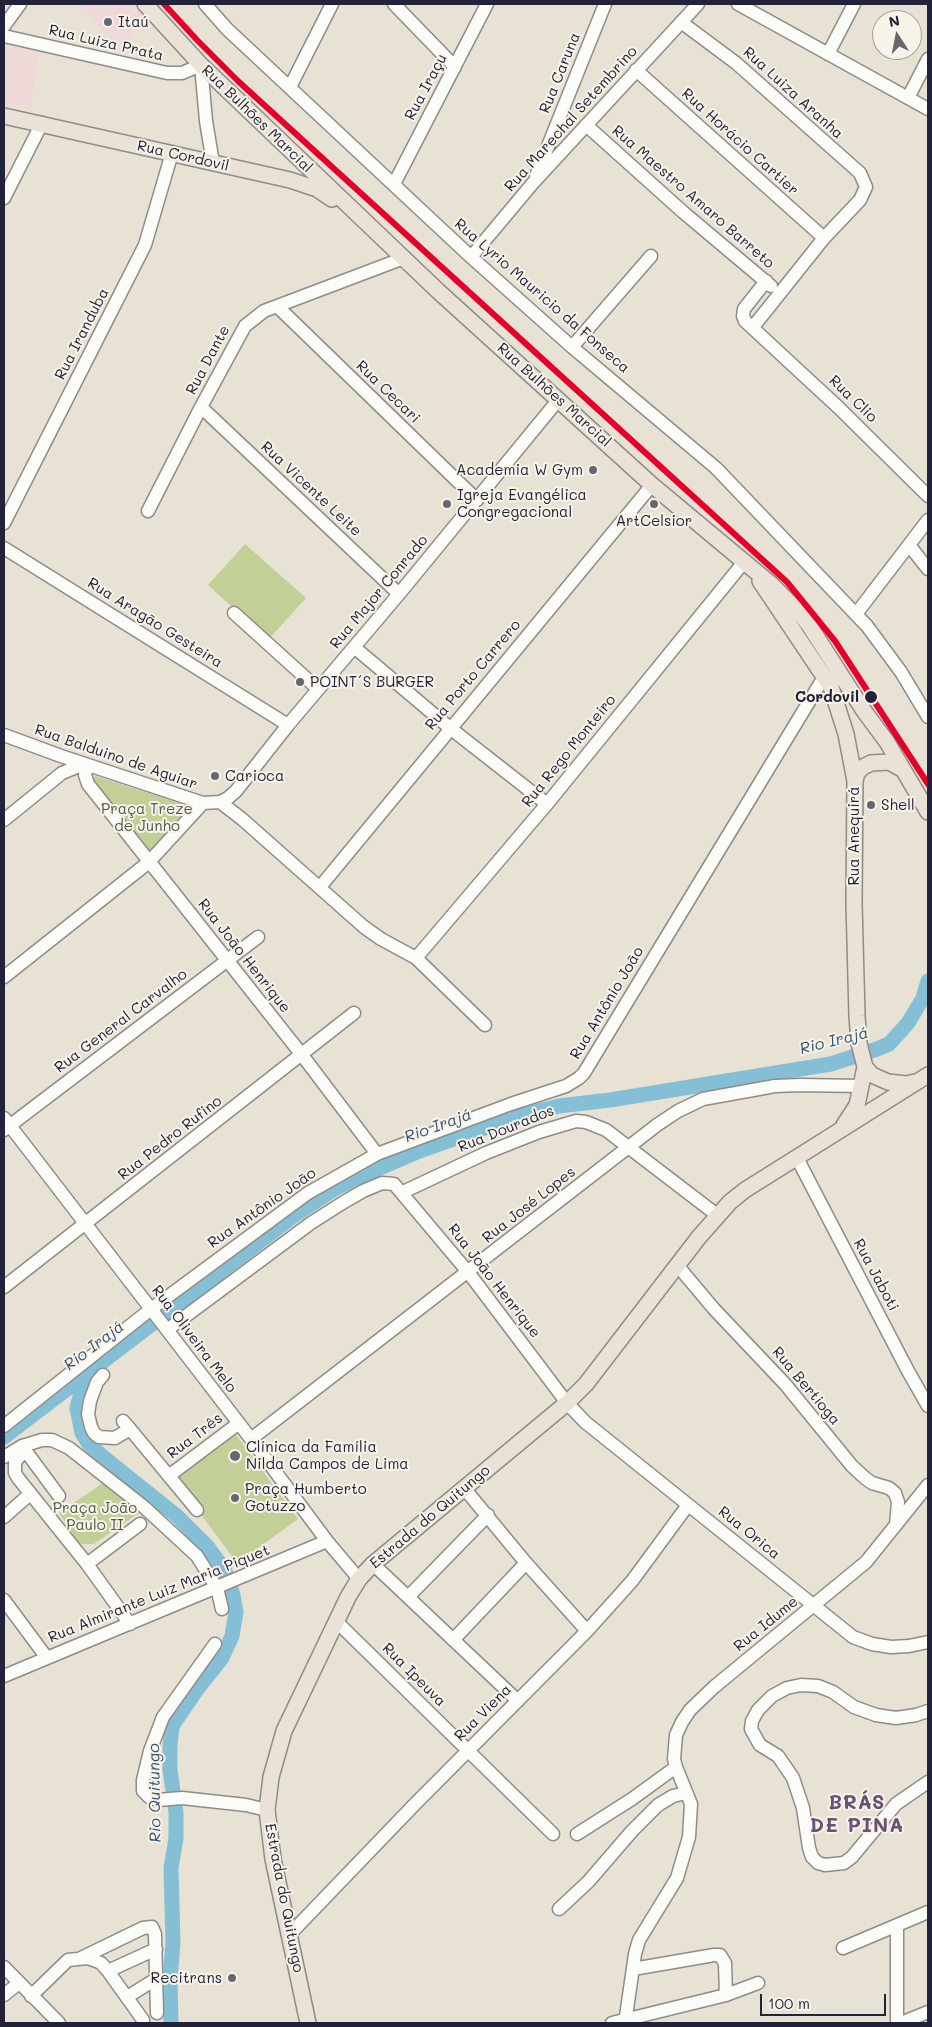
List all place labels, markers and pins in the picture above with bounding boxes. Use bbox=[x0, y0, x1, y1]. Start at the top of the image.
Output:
place label: Itaú bbox=[118, 13, 149, 31]
marker: Itaú bbox=[102, 16, 114, 28]
place label: Academia W Gym bbox=[456, 461, 583, 479]
marker: Academia W Gym bbox=[587, 464, 599, 476]
place label: Igreja Evangélica Congregacional bbox=[457, 486, 587, 521]
marker: Igreja Evangélica Congregacional bbox=[441, 498, 453, 510]
marker: ArtCelsior bbox=[648, 498, 660, 510]
place label: ArtCelsior bbox=[616, 512, 692, 530]
place label: POINT´S BURGER bbox=[310, 673, 434, 691]
marker: POINT´S BURGER bbox=[294, 676, 306, 688]
place label: Cordovil bbox=[795, 688, 859, 706]
marker: Cordovil bbox=[863, 689, 879, 705]
place label: Carioca bbox=[225, 767, 284, 785]
marker: Carioca bbox=[209, 770, 221, 782]
place label: Shell bbox=[881, 796, 915, 814]
marker: Shell bbox=[865, 799, 877, 811]
place label: Clínica da Família Nilda Campos de Lima bbox=[246, 1438, 409, 1473]
marker: Clínica da Família Nilda Campos de Lima bbox=[228, 1449, 242, 1463]
place label: Praça Humberto Gotuzzo bbox=[245, 1480, 367, 1515]
marker: Praça Humberto Gotuzzo bbox=[229, 1492, 241, 1504]
place label: Recitrans bbox=[151, 1969, 222, 1987]
marker: Recitrans bbox=[226, 1972, 238, 1984]

